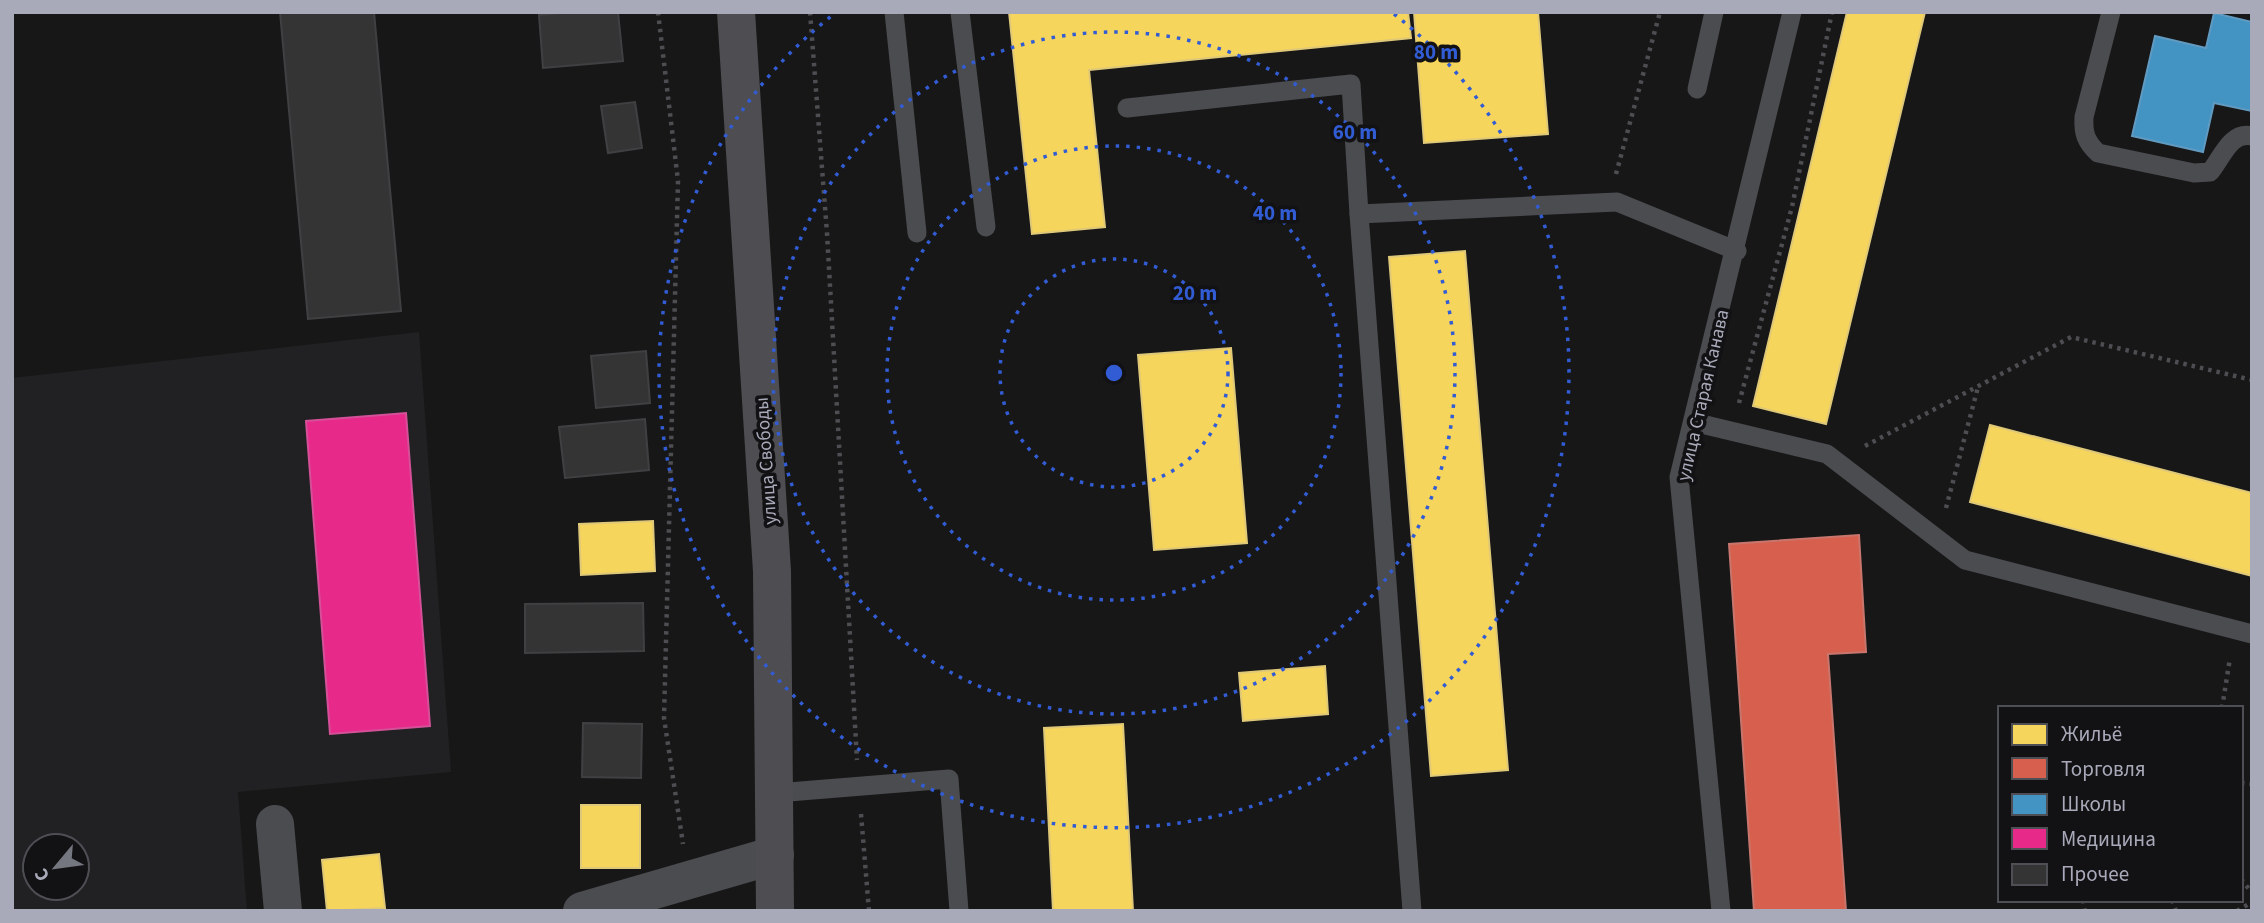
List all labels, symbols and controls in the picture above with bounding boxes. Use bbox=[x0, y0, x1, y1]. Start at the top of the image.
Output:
text: 80 m bbox=[1414, 37, 1458, 67]
text: 60 m bbox=[1333, 117, 1377, 147]
text: 40 m bbox=[1253, 198, 1297, 228]
text: 20 m bbox=[1173, 278, 1217, 308]
street label: улица Старая Канава bbox=[1671, 307, 1736, 484]
centre of rings bbox=[1102, 361, 1126, 385]
street label: улица Свободы bbox=[749, 396, 784, 526]
legend bbox=[1998, 706, 2243, 902]
text: Жильё bbox=[2061, 719, 2122, 749]
text: Торговля bbox=[2061, 754, 2146, 784]
text: Школы bbox=[2061, 789, 2126, 819]
text: Медицина bbox=[2061, 824, 2156, 854]
north arrow bbox=[21, 832, 91, 902]
text: Прочее bbox=[2061, 859, 2129, 889]
text: С bbox=[28, 863, 57, 886]

